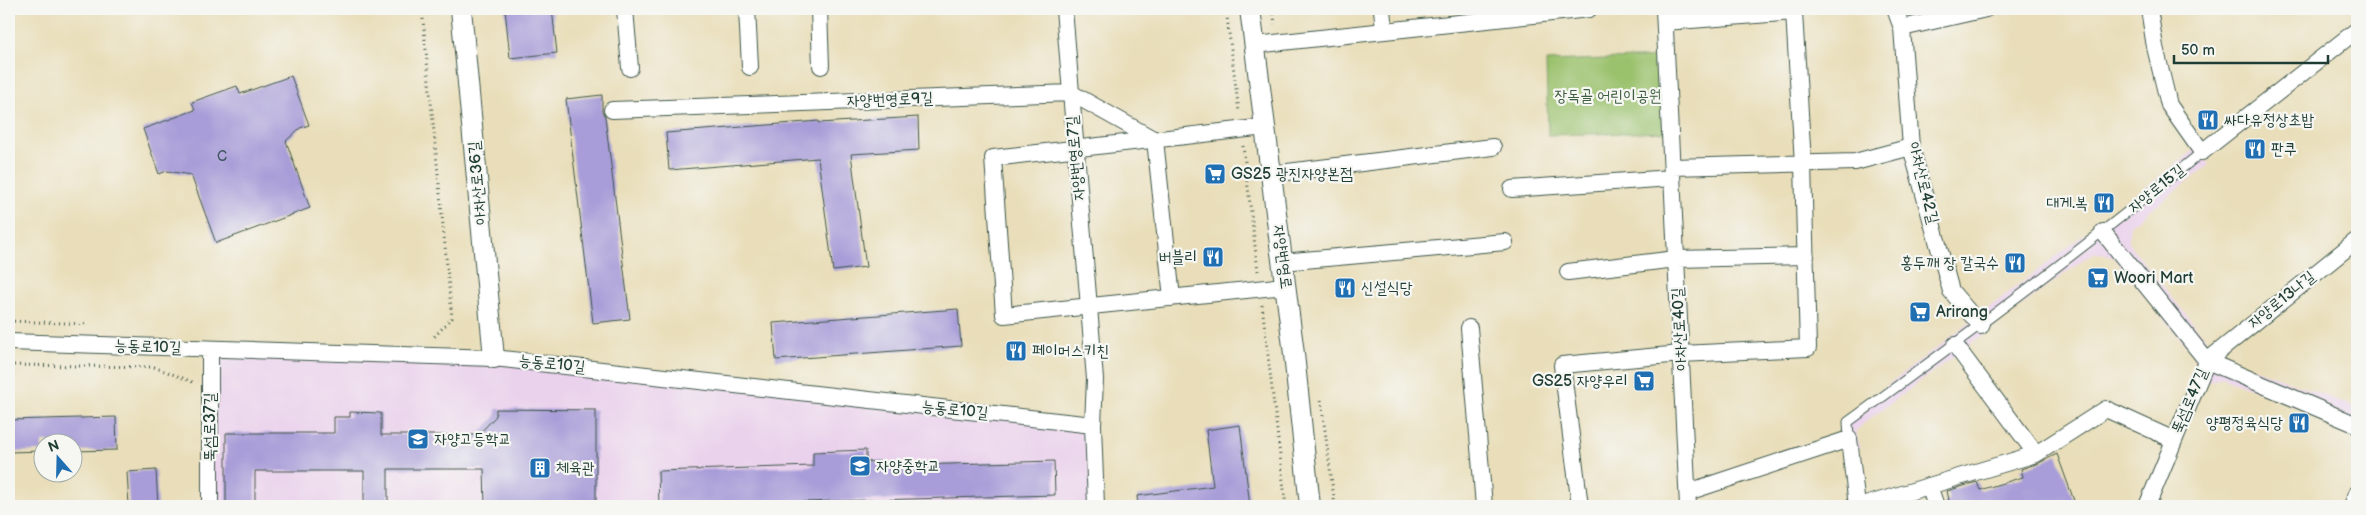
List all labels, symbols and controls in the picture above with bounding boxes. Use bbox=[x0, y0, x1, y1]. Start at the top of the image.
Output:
scale bar bbox=[2174, 32, 2327, 64]
text: 50 m bbox=[2181, 41, 2215, 60]
park label: 장독골 어린이공원 bbox=[1554, 87, 1662, 106]
street label: 자양번영로9길 bbox=[846, 89, 934, 111]
restaurant icon: 싸다유정상초밥 bbox=[2196, 108, 2220, 132]
place label: 싸다유정상초밥 bbox=[2224, 111, 2314, 130]
street label: 자양번영로7길 bbox=[1063, 115, 1089, 201]
restaurant icon: 판쿠 bbox=[2243, 137, 2267, 161]
street label: 아차산로36길 bbox=[465, 140, 491, 226]
street label: 아차산로42길 bbox=[1904, 140, 1942, 226]
place label: 판쿠 bbox=[2271, 140, 2297, 159]
house number: C bbox=[217, 148, 227, 165]
street label: 자양로15길 bbox=[2125, 161, 2189, 217]
supermarket icon: GS25 광진자양본점 bbox=[1203, 162, 1227, 186]
place label: GS25 광진자양본점 bbox=[1231, 165, 1353, 184]
restaurant icon: 대게.복 bbox=[2092, 191, 2116, 215]
place label: 대게.복 bbox=[2046, 194, 2088, 213]
street label: 자양번영로 bbox=[1269, 224, 1295, 290]
restaurant icon: 버블리 bbox=[1201, 245, 1225, 269]
place label: 버블리 bbox=[1158, 248, 1197, 267]
restaurant icon: 홍두깨 장 칼국수 bbox=[2003, 251, 2027, 275]
place label: 홍두깨 장 칼국수 bbox=[1900, 254, 1999, 273]
supermarket icon: Woori Mart bbox=[2086, 266, 2110, 290]
street label: 자양로13나길 bbox=[2245, 267, 2319, 333]
place label: Woori Mart bbox=[2114, 269, 2194, 288]
restaurant icon: 신설식당 bbox=[1333, 276, 1357, 300]
place label: 신설식당 bbox=[1361, 279, 1413, 298]
street label: 아차산로40길 bbox=[1668, 287, 1692, 371]
supermarket icon: Arirang bbox=[1908, 300, 1932, 324]
place label: Arirang bbox=[1936, 303, 1988, 322]
street label: 능동로10길 bbox=[114, 336, 182, 358]
restaurant icon: 페이머스키친 bbox=[1004, 339, 1028, 363]
place label: 페이머스키친 bbox=[1032, 342, 1109, 361]
street label: 능동로10길 bbox=[518, 351, 586, 377]
street label: 뚝섬로47길 bbox=[2168, 365, 2212, 437]
supermarket icon: GS25 자양우리 bbox=[1632, 369, 1656, 393]
place label: GS25 자양우리 bbox=[1532, 372, 1628, 391]
street label: 뚝섬로37길 bbox=[201, 392, 220, 462]
street label: 능동로10길 bbox=[921, 397, 989, 423]
restaurant icon: 양평정육식당 bbox=[2287, 411, 2311, 435]
place label: 양평정육식당 bbox=[2206, 414, 2283, 433]
school or university icon: 자양고등학교 bbox=[406, 427, 430, 451]
place label: 자양고등학교 bbox=[434, 430, 511, 449]
north arrow bbox=[32, 432, 82, 482]
text: N bbox=[46, 436, 62, 456]
school or university icon: 자양중학교 bbox=[848, 454, 872, 478]
building icon: 체육관 bbox=[528, 456, 552, 480]
place label: 자양중학교 bbox=[876, 457, 940, 476]
place label: 체육관 bbox=[556, 459, 595, 478]

